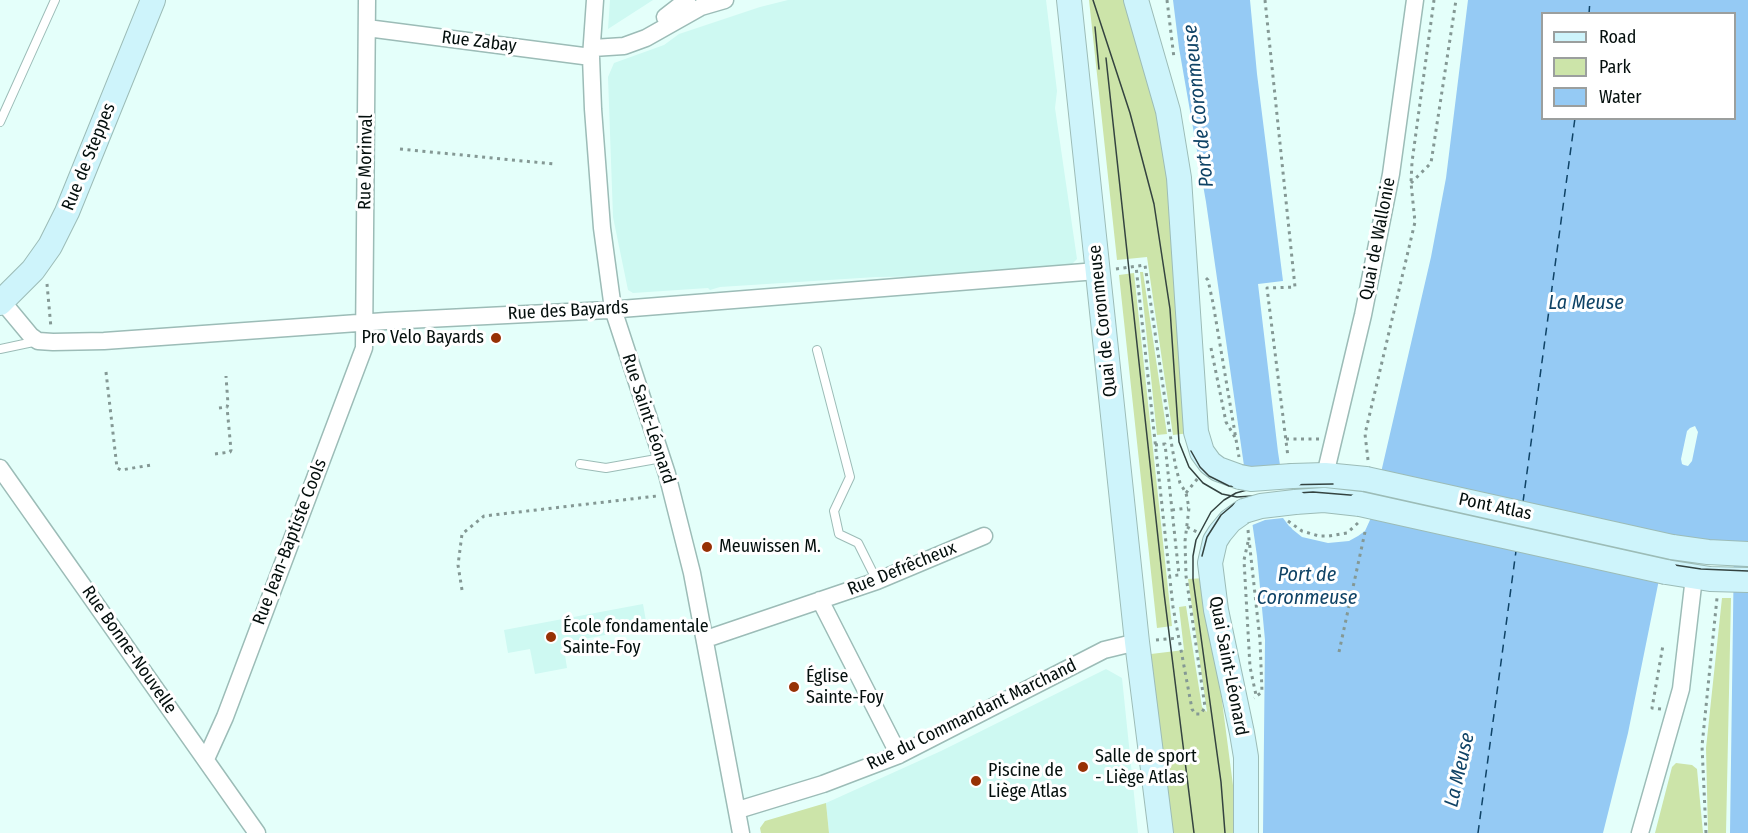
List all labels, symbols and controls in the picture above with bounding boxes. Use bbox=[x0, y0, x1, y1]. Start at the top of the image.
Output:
legend bbox=[1541, 12, 1736, 120]
water label: Port de Coronmeuse bbox=[1179, 23, 1219, 189]
text: Road bbox=[1599, 26, 1636, 48]
street label: Rue Zabay bbox=[440, 27, 518, 57]
text: Park bbox=[1599, 56, 1631, 78]
text: Water bbox=[1599, 86, 1642, 108]
street label: Rue de Steppes bbox=[58, 100, 120, 214]
street label: Rue Morinval bbox=[354, 114, 378, 210]
street label: Quai de Wallonie bbox=[1356, 176, 1400, 302]
street label: Quai de Coronmeuse bbox=[1084, 244, 1122, 398]
water label: La Meuse bbox=[1548, 291, 1624, 315]
street label: Rue des Bayards bbox=[507, 297, 629, 325]
place label: Pro Velo Bayards bbox=[361, 327, 484, 349]
marker: Pro Velo Bayards bbox=[489, 331, 503, 345]
street label: Rue Saint-Léonard bbox=[617, 351, 679, 487]
street label: Rue Jean-Baptiste Cools bbox=[248, 456, 332, 628]
street label: Pont Atlas bbox=[1456, 489, 1534, 525]
place label: Meuwissen M. bbox=[719, 536, 821, 558]
street label: Rue Defrêcheux bbox=[845, 537, 959, 601]
marker: Meuwissen M. bbox=[700, 540, 714, 554]
water label: Port de Coronmeuse bbox=[1257, 563, 1357, 610]
street label: Rue Bonne-Nouvelle bbox=[77, 582, 181, 718]
street label: Quai Saint-Léonard bbox=[1204, 594, 1252, 738]
place label: École fondamentale Sainte-Foy bbox=[563, 616, 709, 658]
marker: École fondamentale Sainte-Foy bbox=[544, 630, 558, 644]
street label: Rue du Commandant Marchand bbox=[864, 655, 1080, 775]
place label: Église Sainte-Foy bbox=[806, 666, 884, 708]
marker: Église Sainte-Foy bbox=[787, 680, 801, 694]
water label: La Meuse bbox=[1440, 731, 1480, 809]
place label: Salle de sport - Liège Atlas bbox=[1095, 746, 1197, 789]
place label: Piscine de Liège Atlas bbox=[988, 760, 1067, 802]
marker: Salle de sport - Liège Atlas bbox=[1076, 760, 1090, 774]
marker: Piscine de Liège Atlas bbox=[969, 774, 983, 788]

